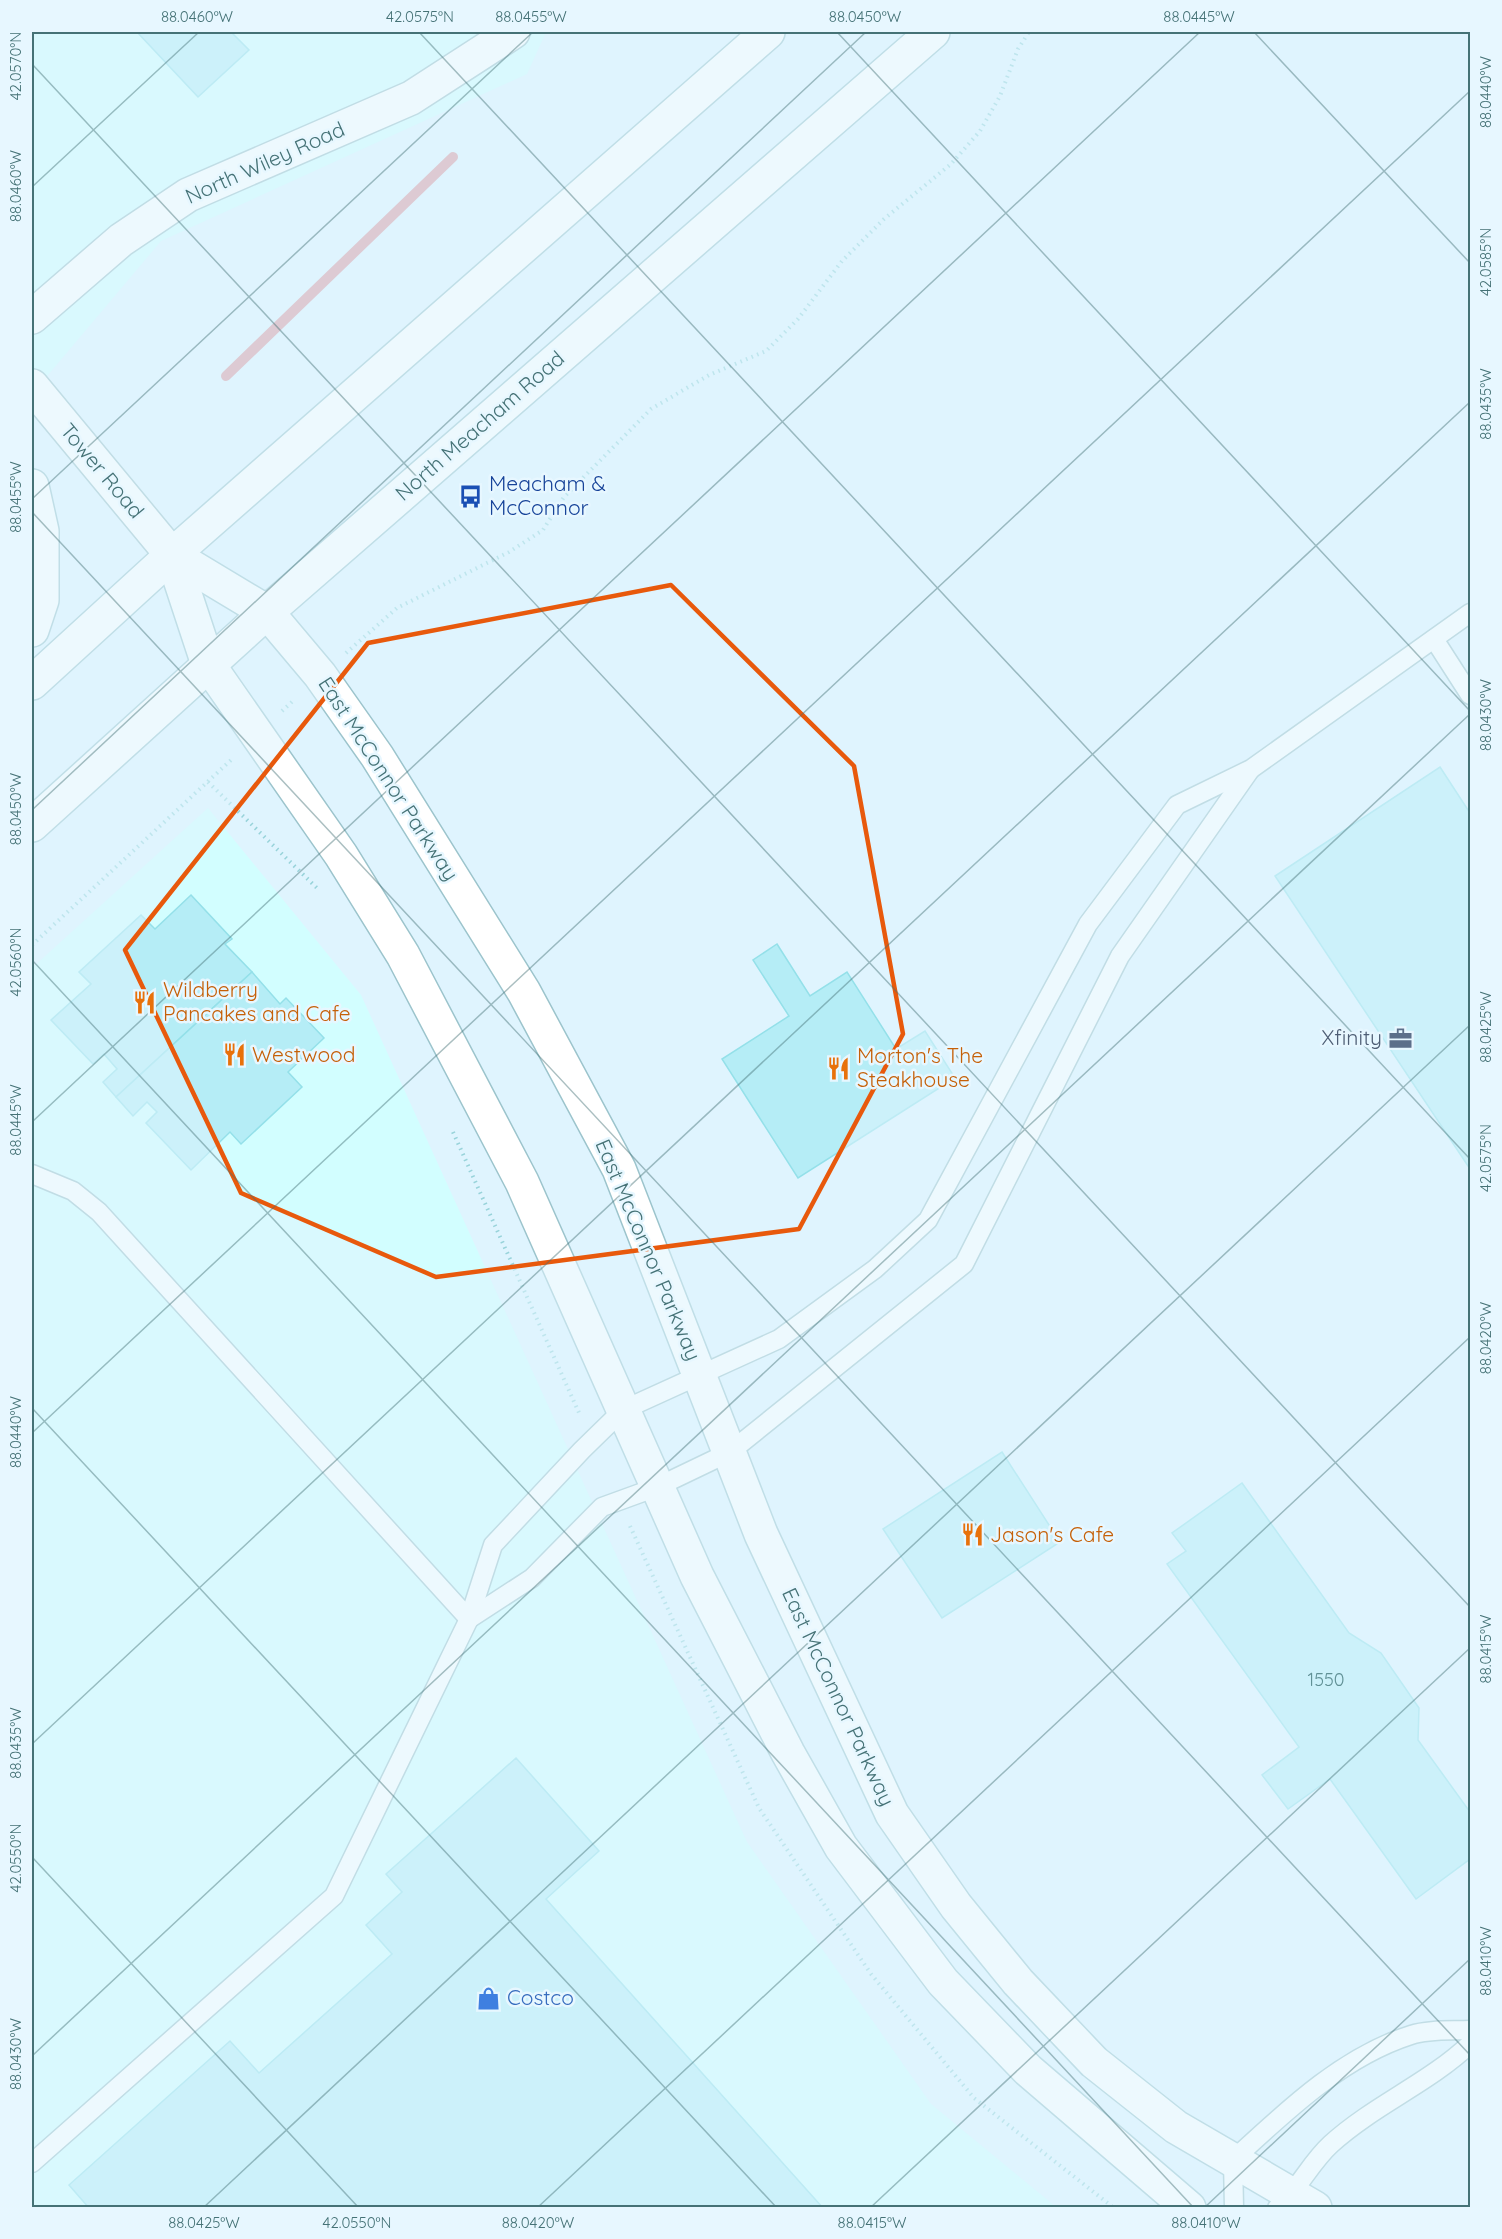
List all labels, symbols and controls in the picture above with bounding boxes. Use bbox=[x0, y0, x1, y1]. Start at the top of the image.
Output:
text: 88.0460°W bbox=[161, 7, 234, 26]
text: 42.0575°N bbox=[386, 7, 454, 26]
text: 88.0455°W bbox=[495, 7, 567, 26]
text: 88.0450°W bbox=[829, 7, 902, 26]
text: 88.0445°W bbox=[1163, 7, 1235, 26]
text: 42.0570°N bbox=[6, 32, 25, 100]
text: 88.0440°W bbox=[1476, 55, 1495, 128]
street label: North Wiley Road bbox=[181, 115, 348, 209]
text: 88.0460°W bbox=[6, 149, 25, 222]
text: 42.0585°N bbox=[1476, 228, 1495, 296]
street label: North Meacham Road bbox=[390, 345, 569, 506]
text: 88.0435°W bbox=[1476, 368, 1495, 440]
street label: Tower Road bbox=[55, 417, 150, 523]
text: 88.0455°W bbox=[6, 461, 25, 533]
place label: Meacham & McConnor bbox=[489, 470, 606, 520]
bus stop icon: Meacham & McConnor bbox=[458, 483, 484, 509]
street label: East McConnor Parkway bbox=[313, 672, 464, 885]
text: 88.0430°W bbox=[1476, 678, 1495, 751]
text: 88.0450°W bbox=[6, 772, 25, 845]
text: 42.0560°N bbox=[6, 928, 25, 996]
place label: Wildberry Pancakes and Cafe bbox=[163, 976, 351, 1026]
restaurant icon: Wildberry Pancakes and Cafe bbox=[132, 989, 158, 1015]
text: 88.0425°W bbox=[1476, 991, 1495, 1063]
place label: Xfinity bbox=[1322, 1024, 1382, 1050]
office icon: Xfinity bbox=[1387, 1025, 1413, 1051]
place label: Westwood bbox=[252, 1041, 356, 1067]
restaurant icon: Westwood bbox=[221, 1042, 247, 1068]
place label: Morton's The Steakhouse bbox=[857, 1042, 983, 1092]
restaurant icon: Morton's The Steakhouse bbox=[826, 1055, 852, 1081]
text: 88.0445°W bbox=[6, 1084, 25, 1156]
text: 42.0575°N bbox=[1476, 1124, 1495, 1192]
street label: East McConnor Parkway bbox=[591, 1135, 707, 1364]
text: 88.0420°W bbox=[1476, 1301, 1495, 1374]
text: 88.0440°W bbox=[6, 1395, 25, 1468]
place label: Jason's Cafe bbox=[990, 1521, 1114, 1547]
restaurant icon: Jason's Cafe bbox=[959, 1522, 985, 1548]
street label: East McConnor Parkway bbox=[777, 1583, 901, 1810]
text: 88.0415°W bbox=[1476, 1614, 1495, 1683]
house number: 1550 bbox=[1308, 1668, 1345, 1691]
text: 88.0435°W bbox=[6, 1707, 25, 1779]
text: 42.0550°N bbox=[6, 1823, 25, 1893]
text: 88.0410°W bbox=[1476, 1926, 1495, 1996]
place label: Costco bbox=[507, 1984, 574, 2010]
shop icon: Costco bbox=[476, 1985, 502, 2011]
text: 88.0430°W bbox=[6, 2017, 25, 2090]
text: 88.0425°W bbox=[168, 2213, 240, 2232]
text: 42.0550°N bbox=[322, 2213, 392, 2232]
text: 88.0420°W bbox=[502, 2213, 575, 2232]
text: 88.0415°W bbox=[838, 2213, 907, 2232]
text: 88.0410°W bbox=[1171, 2213, 1241, 2232]

